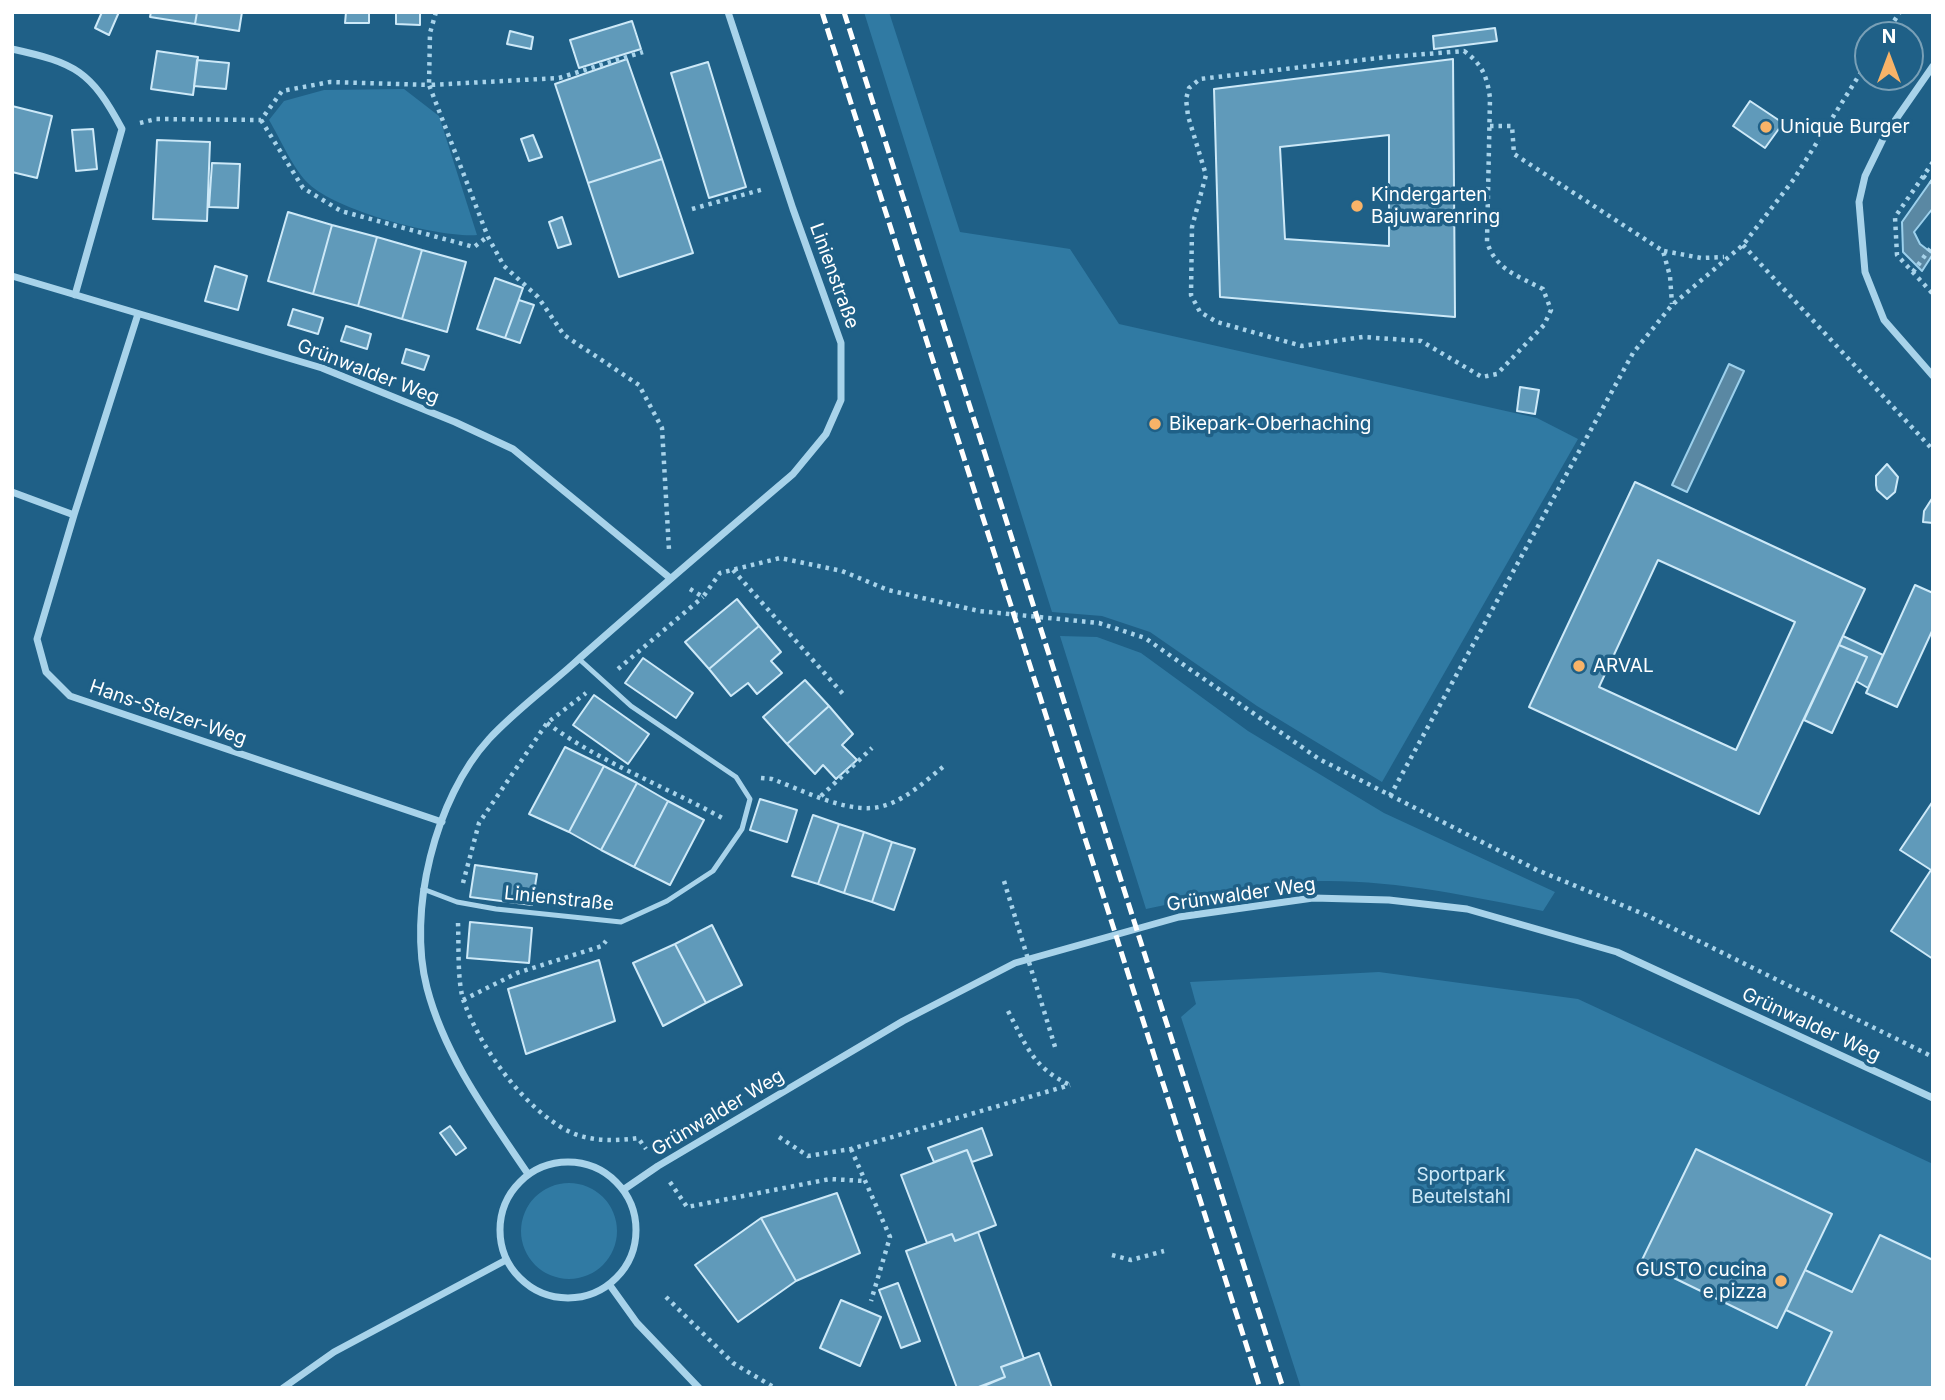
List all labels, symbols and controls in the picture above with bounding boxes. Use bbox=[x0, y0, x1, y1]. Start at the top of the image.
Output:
north arrow bbox=[1854, 21, 1924, 91]
text: N bbox=[1882, 25, 1896, 48]
place label: Unique Burger bbox=[1780, 116, 1910, 138]
marker: Unique Burger bbox=[1758, 119, 1774, 135]
place label: Kindergarten Bajuwarenring bbox=[1371, 184, 1500, 228]
marker: Kindergarten Bajuwarenring bbox=[1349, 198, 1365, 214]
street label: Linienstraße bbox=[804, 220, 864, 332]
street label: Grünwalder Weg bbox=[294, 334, 442, 410]
place label: Bikepark-Oberhaching bbox=[1169, 413, 1372, 435]
marker: Bikepark-Oberhaching bbox=[1147, 416, 1163, 432]
place label: ARVAL bbox=[1593, 655, 1654, 677]
marker: ARVAL bbox=[1571, 658, 1587, 674]
street label: Hans-Stelzer-Weg bbox=[86, 675, 250, 751]
street label: Grünwalder Weg bbox=[1165, 873, 1317, 917]
street label: Linienstraße bbox=[503, 882, 615, 916]
street label: Grünwalder Weg bbox=[1738, 983, 1884, 1067]
street label: Grünwalder Weg bbox=[648, 1065, 788, 1161]
park label: Sportpark Beutelstahl bbox=[1411, 1164, 1511, 1208]
place label: GUSTO cucina e pizza bbox=[1635, 1259, 1767, 1303]
marker: GUSTO cucina e pizza bbox=[1773, 1273, 1789, 1289]

